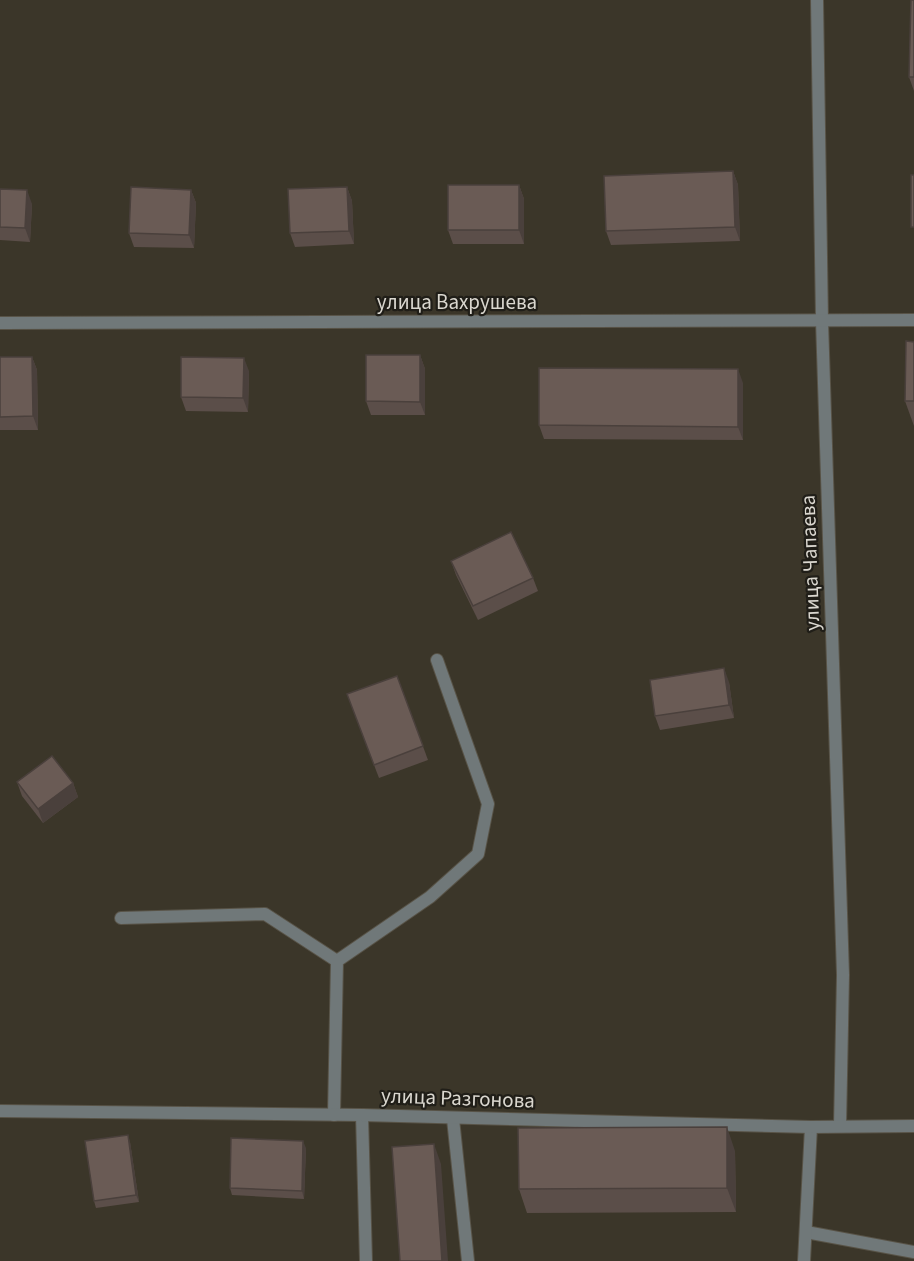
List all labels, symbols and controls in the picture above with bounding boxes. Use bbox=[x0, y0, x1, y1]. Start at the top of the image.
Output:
street label: улица Вахрушева bbox=[377, 287, 537, 317]
street label: улица Чапаева bbox=[793, 494, 827, 632]
street label: улица Разгонова bbox=[381, 1080, 535, 1116]

